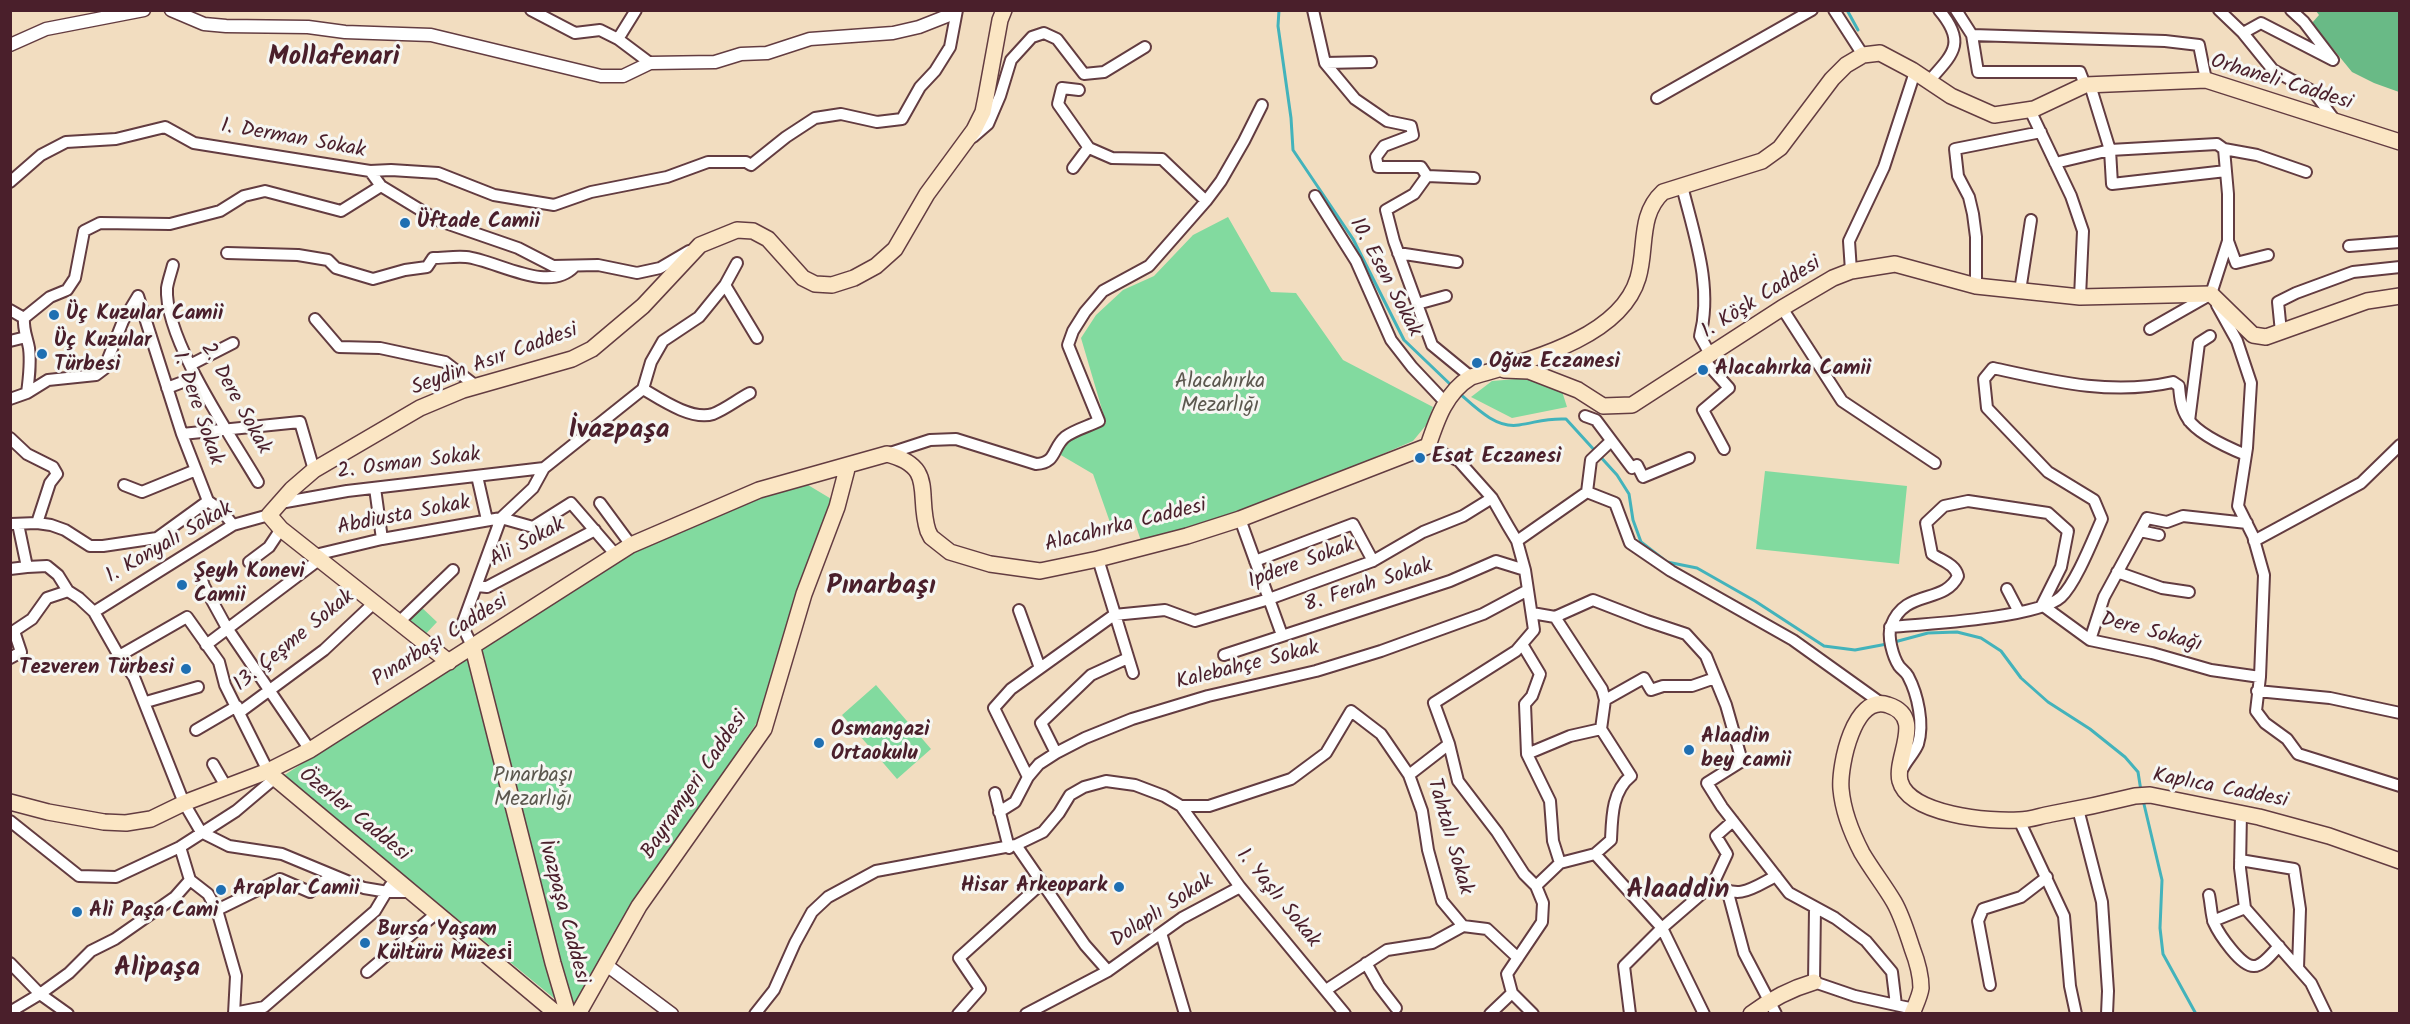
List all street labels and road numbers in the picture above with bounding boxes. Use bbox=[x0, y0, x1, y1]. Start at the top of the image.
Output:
street label: Orhaneli Caddesi bbox=[2207, 50, 2355, 118]
street label: 1. Derman Sokak bbox=[219, 115, 367, 165]
street label: 10. Esen Sokak bbox=[1342, 214, 1426, 342]
street label: 1. Köşk Caddesi bbox=[1698, 252, 1826, 346]
street label: Seydin Asır Caddesi bbox=[409, 319, 581, 403]
street label: 2. Dere Sokak bbox=[193, 339, 275, 459]
street label: 1. Dere Sokak bbox=[165, 349, 227, 469]
street label: 2. Osman Sokak bbox=[336, 444, 482, 486]
street label: Abdiusta Sokak bbox=[335, 492, 473, 542]
street label: Alacahırka Caddesi bbox=[1043, 495, 1209, 559]
street label: 1. Konyalı Sokak bbox=[102, 498, 238, 590]
street label: Ali Sokak bbox=[486, 514, 570, 574]
street label: Ipdere Sokak bbox=[1245, 534, 1359, 596]
street label: 8. Ferah Sokak bbox=[1302, 554, 1436, 620]
street label: 13. Çeşme Sokak bbox=[230, 586, 360, 698]
street label: Pınarbaşı Caddesi bbox=[368, 590, 514, 694]
street label: Dere Sokağı bbox=[2098, 608, 2204, 660]
street label: Kalebahçe Sokak bbox=[1174, 637, 1322, 697]
street label: Bayramyeri Caddesi bbox=[637, 707, 755, 865]
street label: Özerler Caddesi bbox=[293, 764, 413, 868]
street label: Kaplıca Caddesi bbox=[2150, 765, 2290, 815]
street label: Tahtalı Sokak bbox=[1419, 776, 1477, 898]
street label: İvazpaşa Caddesi bbox=[531, 837, 593, 987]
street label: 1. Yaşlı Sokak bbox=[1229, 844, 1325, 954]
street label: Dolaplı Sokak bbox=[1107, 869, 1219, 955]

